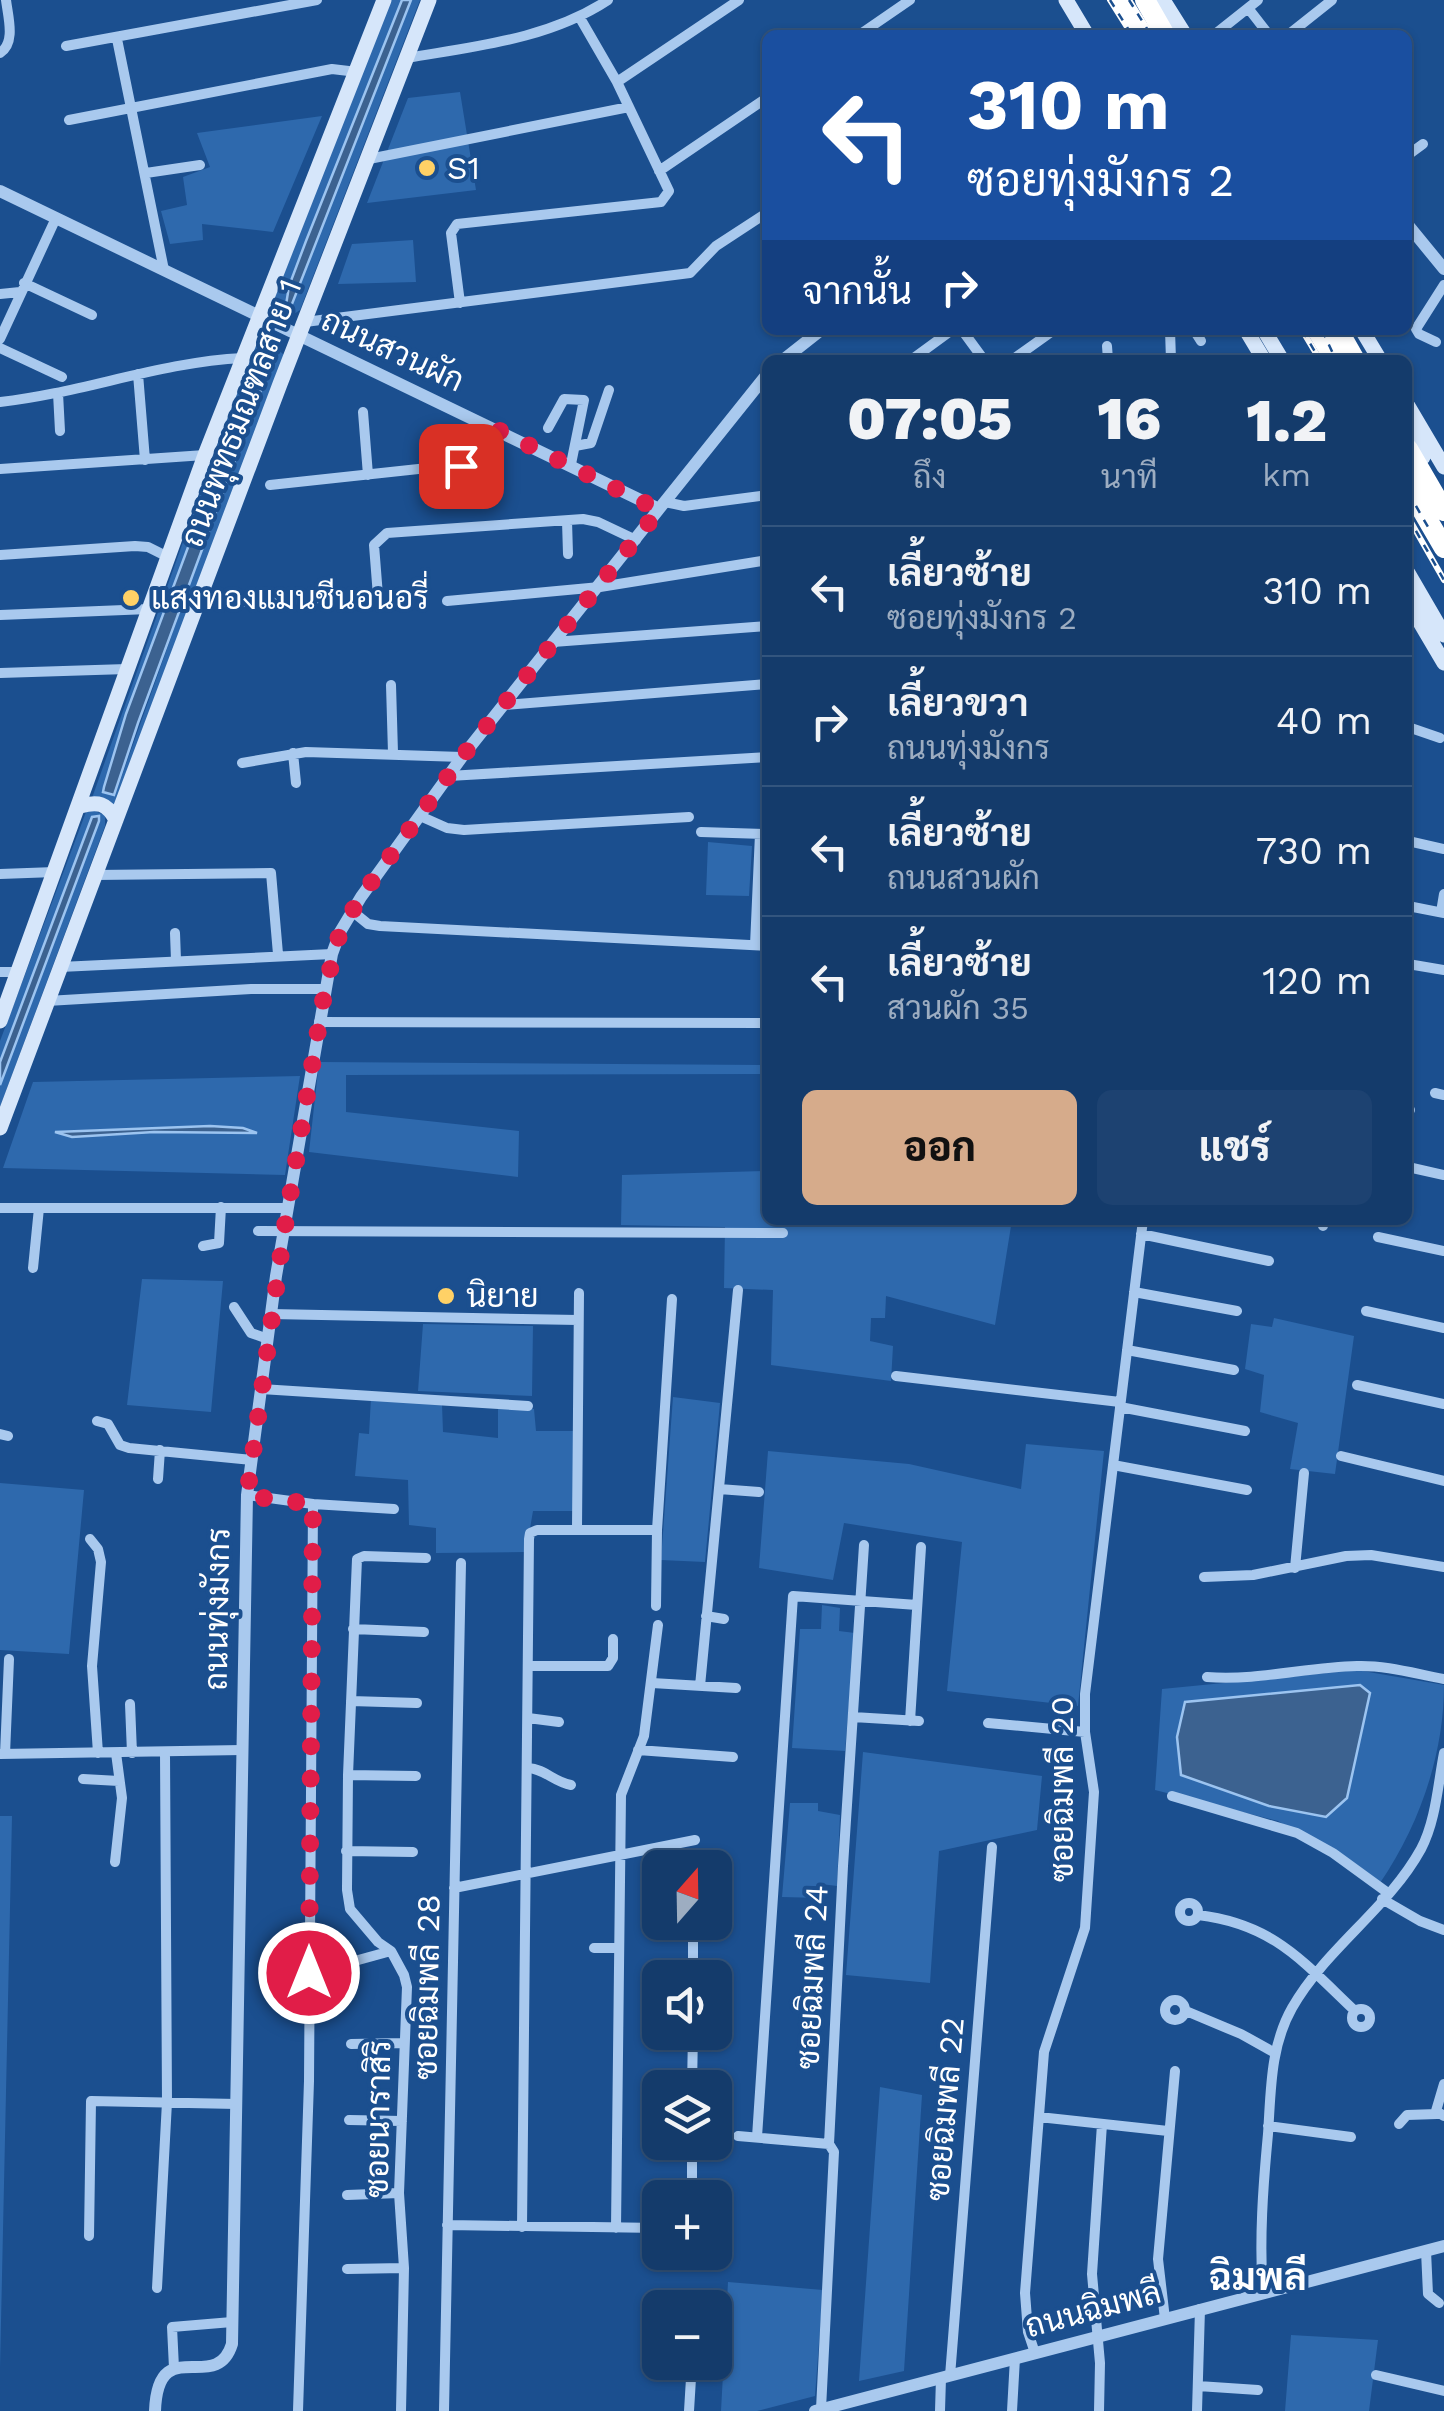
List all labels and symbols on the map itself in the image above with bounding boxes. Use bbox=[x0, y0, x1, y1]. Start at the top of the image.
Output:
place label: S1 bbox=[447, 149, 480, 187]
marker: S1 bbox=[416, 157, 438, 179]
street label: ถนนพุทธมณฑลสาย 1 bbox=[172, 274, 312, 553]
street label: ถนนสวนผัก bbox=[316, 300, 470, 400]
pin bbox=[419, 424, 504, 509]
place label: แสงทองแมนชีนอนอรี่ bbox=[151, 570, 429, 617]
marker: แสงทองแมนชีนอนอรี่ bbox=[120, 587, 142, 609]
place label: นิยาย bbox=[466, 1277, 539, 1315]
marker: นิยาย bbox=[435, 1285, 457, 1307]
street label: ถนนทุ่งมังกร bbox=[197, 1527, 240, 1691]
street label: ซอยฉิมพลี 20 bbox=[1042, 1696, 1081, 1882]
north arrow bbox=[642, 1850, 732, 1940]
street label: ซอยฉิมพลี 24 bbox=[787, 1884, 836, 2070]
street label: ซอยฉิมพลี 28 bbox=[405, 1894, 448, 2080]
position arrow bbox=[257, 1921, 361, 2025]
street label: ซอยฉิมพลี 22 bbox=[917, 2015, 972, 2203]
street label: ซอยนาราสิริ bbox=[358, 2040, 398, 2198]
district label: ฉิมพลี bbox=[1209, 2254, 1307, 2299]
street label: ถนนฉิมพลี bbox=[1021, 2272, 1165, 2345]

